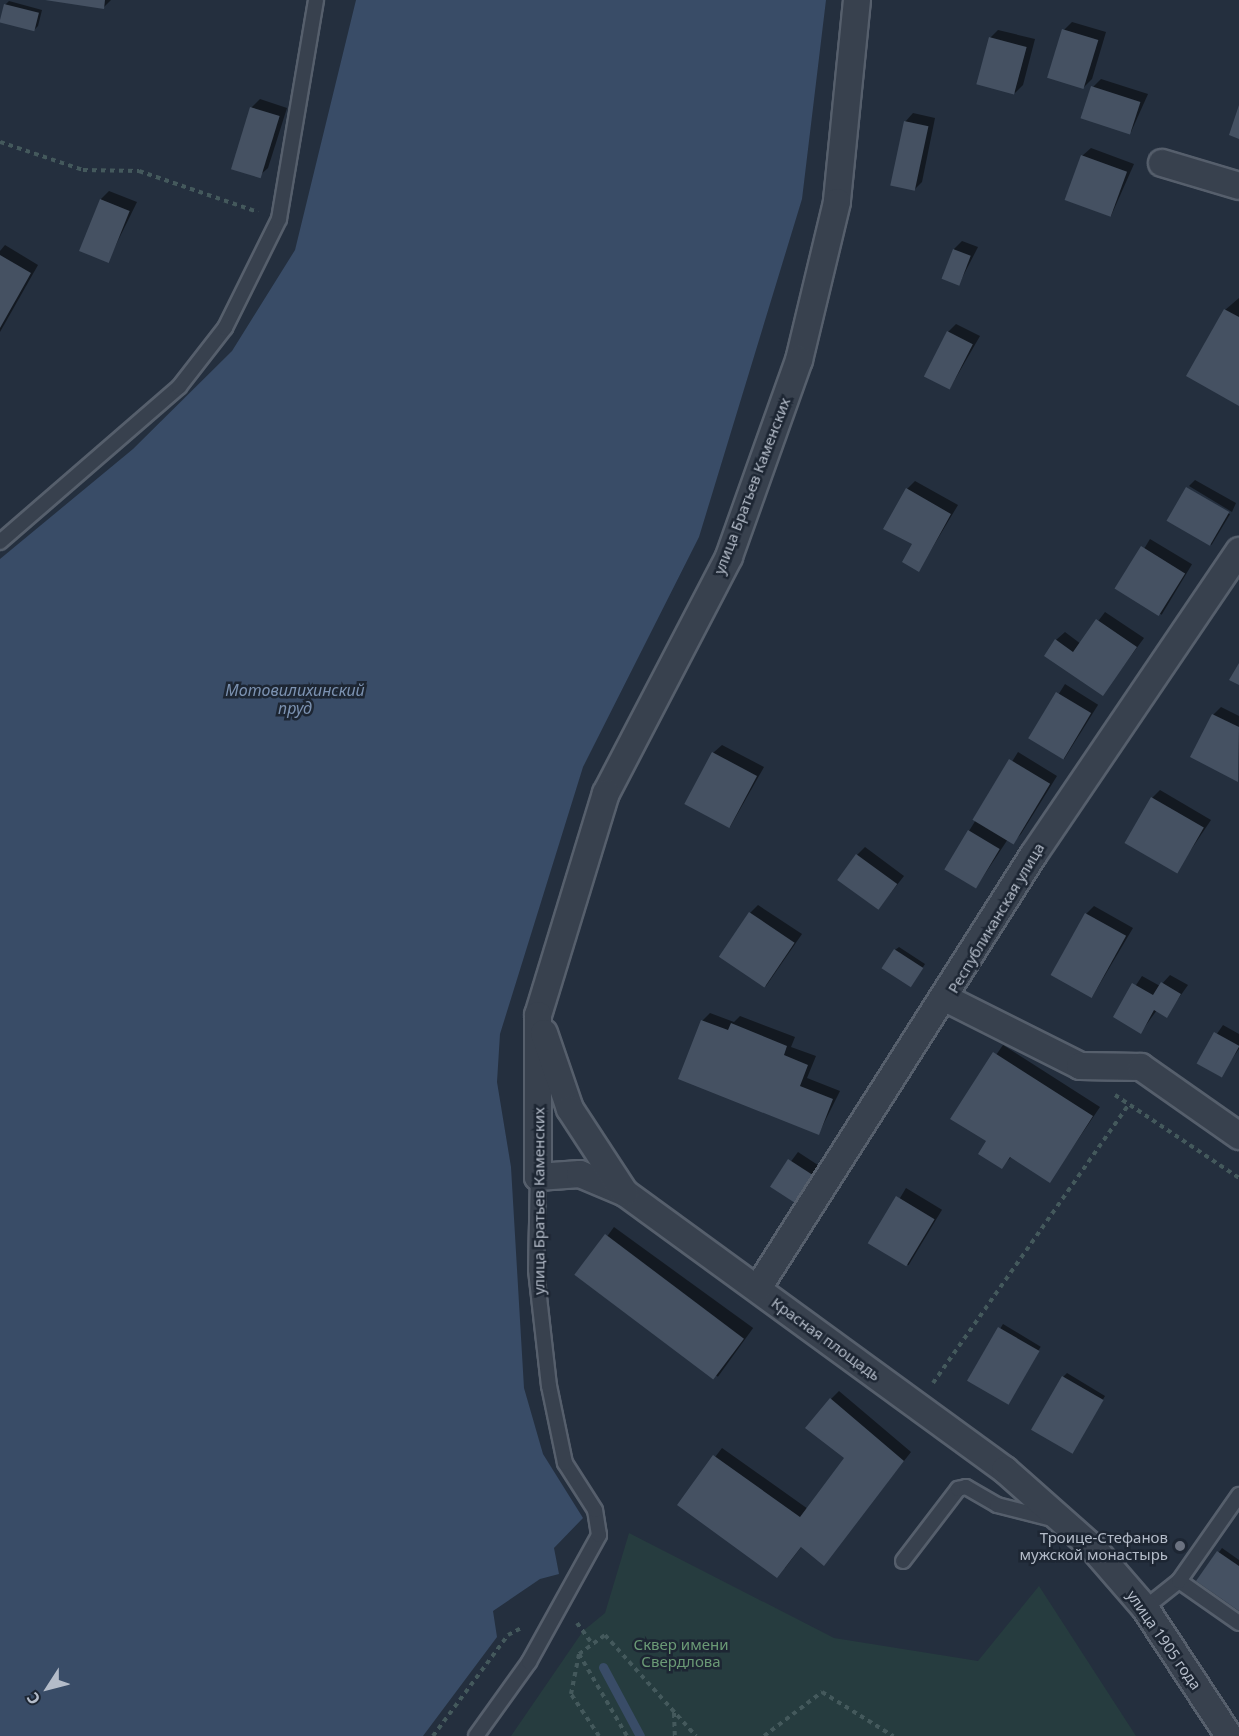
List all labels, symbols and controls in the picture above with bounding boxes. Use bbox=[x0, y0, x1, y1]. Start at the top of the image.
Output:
street label: улица Братьев Каменских bbox=[710, 395, 794, 577]
water label: Мотовилихинский пруд bbox=[225, 680, 365, 718]
street label: Республиканская улица bbox=[944, 840, 1048, 996]
street label: улица Братьев Каменских bbox=[530, 1107, 548, 1295]
street label: Красная площадь bbox=[768, 1293, 884, 1385]
place label: Троице-Стефанов мужской монастырь bbox=[1020, 1528, 1168, 1563]
marker: Троице-Стефанов мужской монастырь bbox=[1173, 1539, 1187, 1553]
street label: улица 1905 года bbox=[1123, 1587, 1205, 1693]
park label: Сквер имени Свердлова bbox=[634, 1635, 728, 1670]
north arrow bbox=[18, 1658, 78, 1718]
text: С bbox=[22, 1688, 45, 1709]

